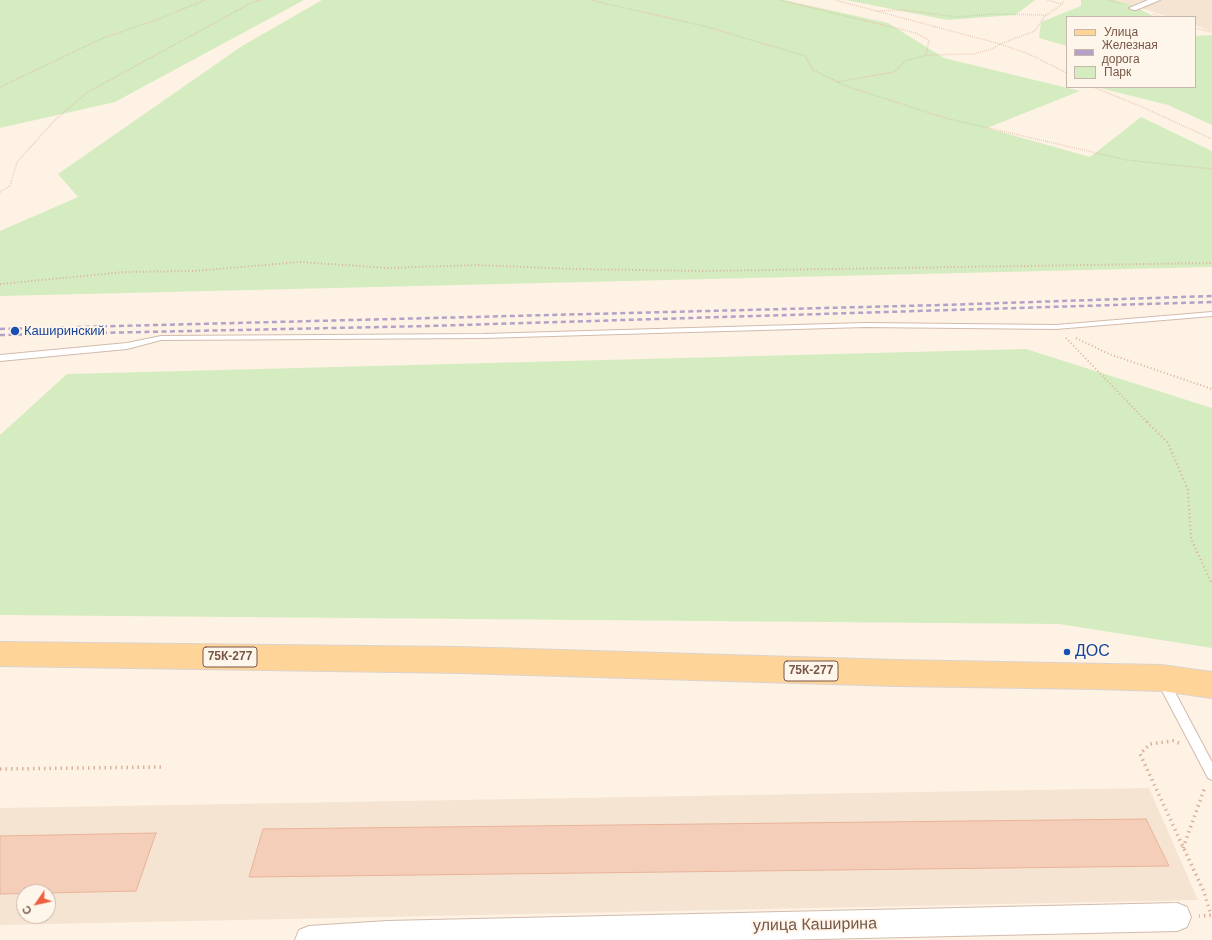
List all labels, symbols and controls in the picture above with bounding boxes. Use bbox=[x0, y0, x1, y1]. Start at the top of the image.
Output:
legend bbox=[1066, 16, 1196, 88]
text: Улица bbox=[1104, 25, 1138, 39]
text: Железная дорога bbox=[1102, 38, 1158, 66]
text: Парк bbox=[1104, 65, 1131, 79]
place label: Каширинский bbox=[24, 323, 105, 339]
marker: Каширинский bbox=[9, 325, 21, 337]
place label: ДОС bbox=[1075, 642, 1110, 662]
road number: 75К-277 bbox=[203, 647, 257, 667]
marker: ДОС bbox=[1062, 647, 1072, 657]
road number: 75К-277 bbox=[784, 661, 838, 681]
north arrow bbox=[16, 884, 56, 924]
text: С bbox=[20, 904, 34, 917]
street label: улица Каширина bbox=[753, 914, 877, 936]

